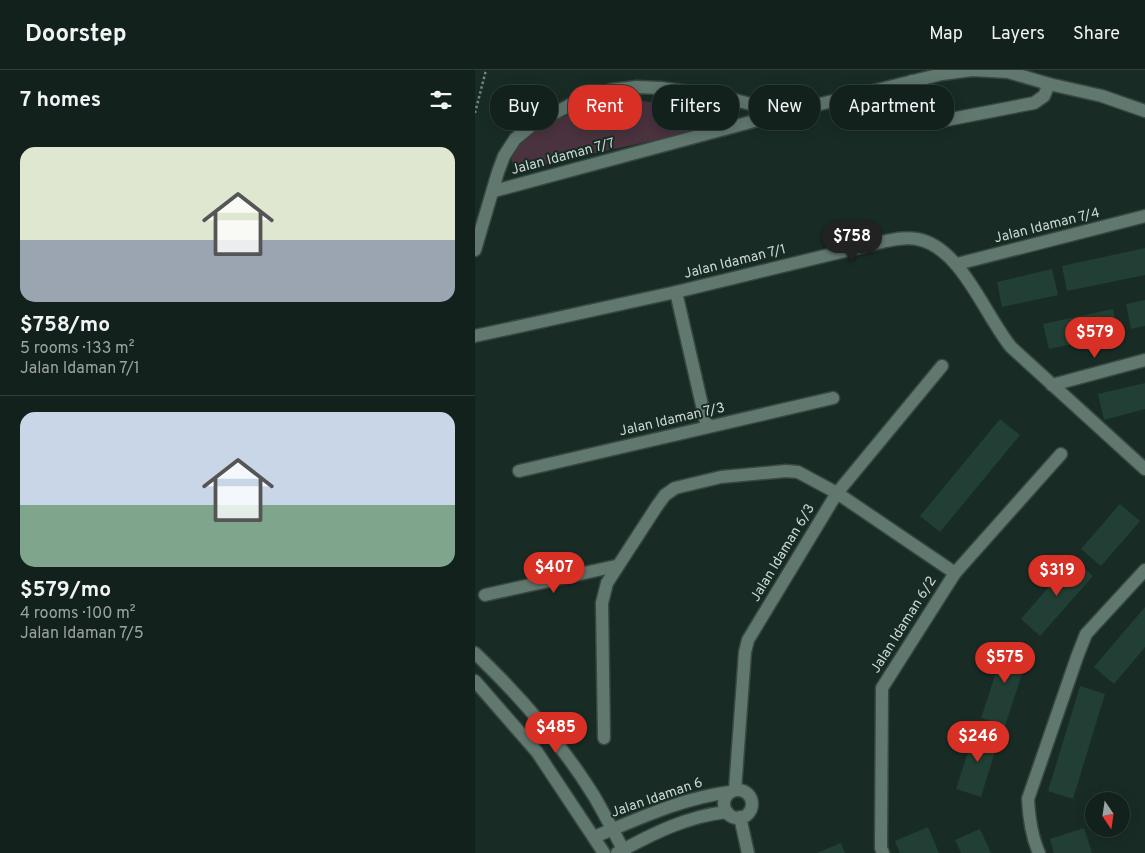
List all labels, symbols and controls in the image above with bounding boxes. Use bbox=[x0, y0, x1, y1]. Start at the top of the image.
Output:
text: Doorstep bbox=[25, 20, 127, 50]
text: Map bbox=[929, 23, 963, 46]
text: Layers bbox=[991, 23, 1045, 46]
text: Share bbox=[1073, 23, 1120, 46]
chip: Buy bbox=[490, 85, 558, 130]
chip: Rent bbox=[568, 85, 642, 130]
chip: Filters bbox=[652, 85, 739, 130]
chip: New bbox=[749, 85, 820, 130]
chip: Apartment bbox=[830, 85, 954, 130]
icon: filters bbox=[427, 86, 455, 114]
text: 7 homes bbox=[20, 87, 101, 114]
street label: Jalan Idaman 7/7 bbox=[509, 135, 617, 179]
icon: home bbox=[193, 179, 283, 269]
street label: Jalan Idaman 7/4 bbox=[992, 205, 1102, 247]
pin: $758 bbox=[822, 220, 882, 263]
text: $758 bbox=[833, 227, 871, 247]
street label: Jalan Idaman 7/1 bbox=[682, 241, 788, 283]
text: $758/mo bbox=[20, 312, 110, 339]
pin: $579 bbox=[1065, 316, 1125, 359]
text: $579 bbox=[1076, 323, 1114, 343]
text: 5 rooms · 133 m² bbox=[20, 339, 134, 359]
text: Jalan Idaman 7/1 bbox=[20, 359, 140, 379]
street label: Jalan Idaman 7/3 bbox=[617, 400, 727, 440]
icon: home bbox=[193, 445, 283, 535]
street label: Jalan Idaman 6/3 bbox=[747, 501, 819, 605]
pin: $407 bbox=[524, 552, 584, 594]
pin: $319 bbox=[1027, 554, 1087, 597]
text: $407 bbox=[535, 558, 573, 578]
text: $319 bbox=[1039, 561, 1075, 581]
street label: Jalan Idaman 6/2 bbox=[867, 573, 941, 677]
text: $579/mo bbox=[20, 577, 111, 604]
text: 4 rooms · 100 m² bbox=[20, 604, 136, 624]
text: Jalan Idaman 7/5 bbox=[20, 624, 144, 644]
pin: $575 bbox=[975, 642, 1035, 684]
text: $575 bbox=[986, 648, 1024, 668]
pin: $485 bbox=[526, 712, 586, 754]
text: $485 bbox=[536, 718, 576, 738]
pin: $246 bbox=[948, 720, 1008, 763]
text: $246 bbox=[958, 727, 998, 747]
street label: Jalan Idaman 6 bbox=[609, 774, 705, 822]
north arrow bbox=[1085, 792, 1130, 838]
map controls bbox=[1085, 792, 1130, 837]

